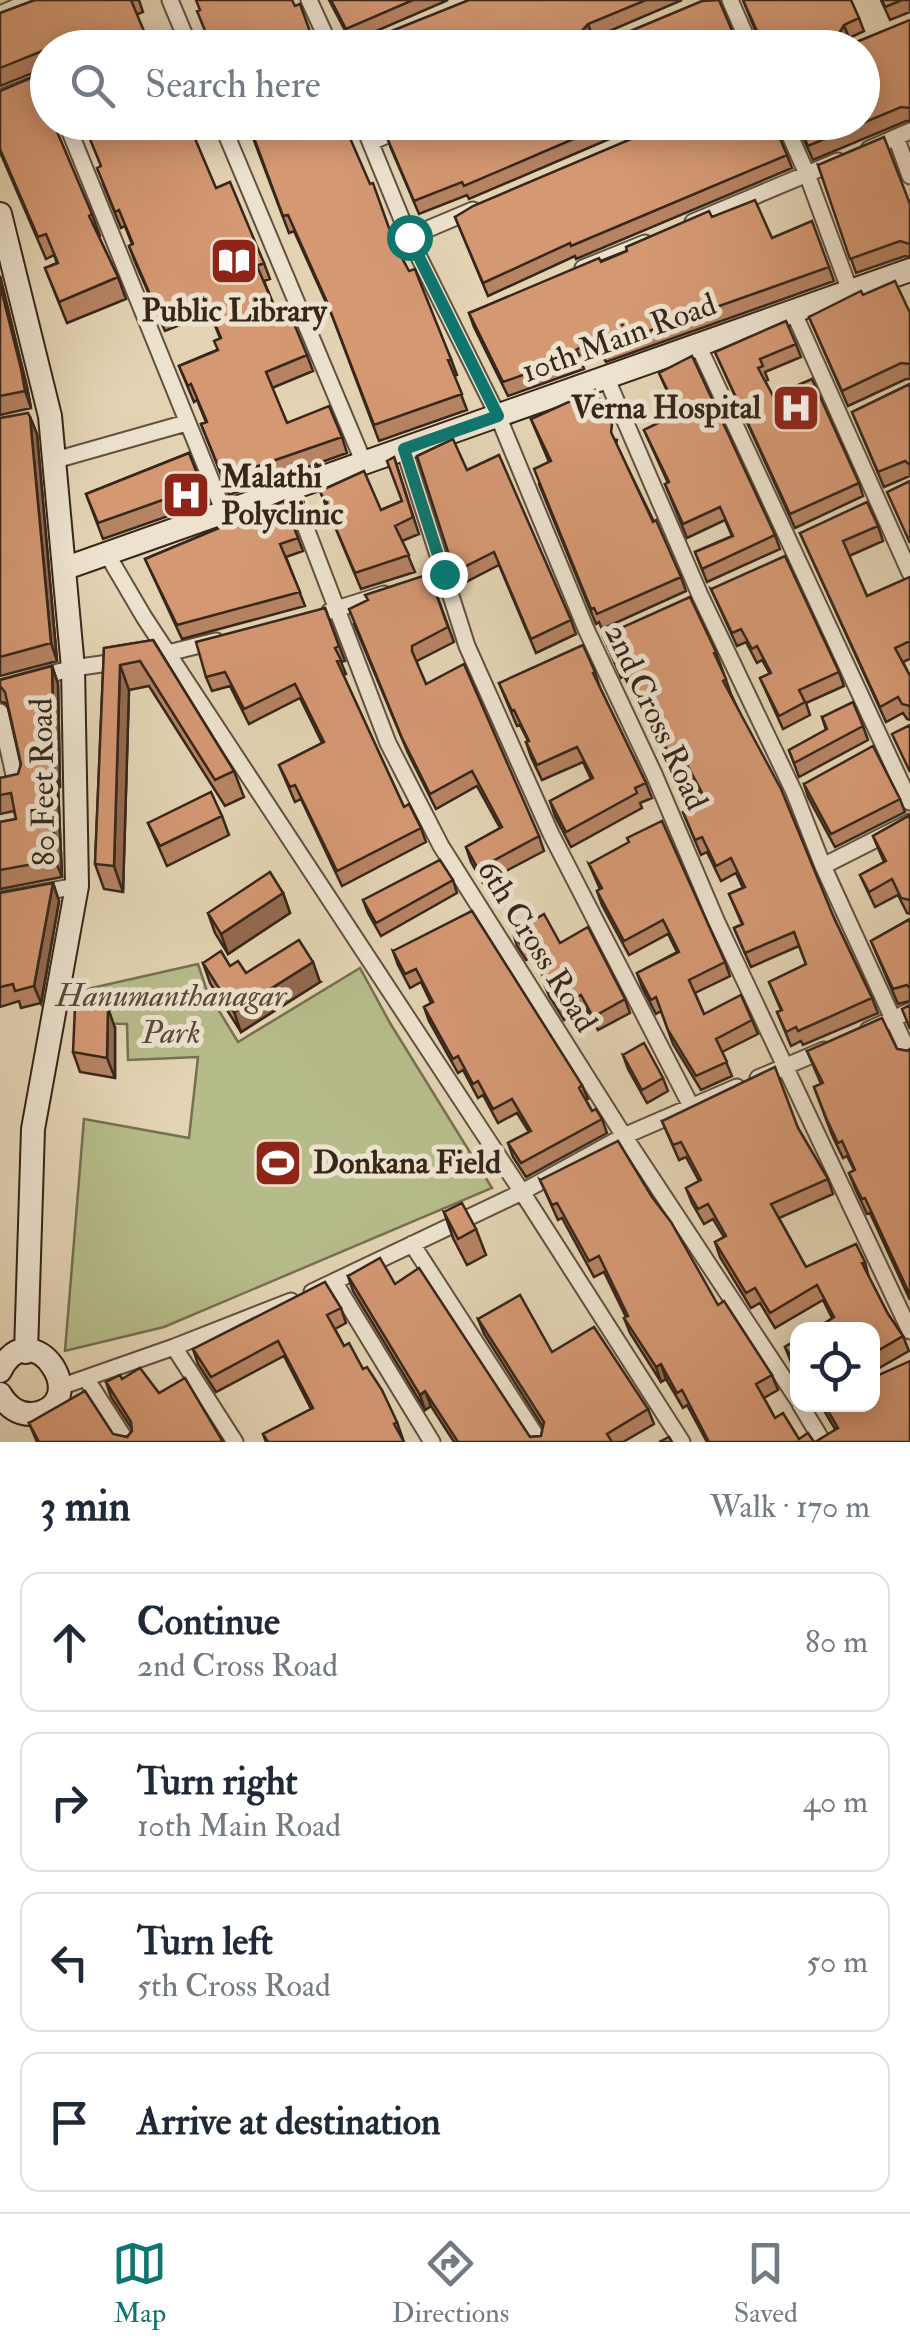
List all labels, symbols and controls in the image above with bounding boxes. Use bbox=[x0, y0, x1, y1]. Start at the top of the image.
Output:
search box bbox=[30, 30, 880, 140]
icon: search bbox=[65, 58, 120, 113]
text: Search here bbox=[145, 61, 321, 109]
route start bbox=[387, 215, 433, 261]
library icon: Public Library bbox=[208, 235, 260, 287]
street label: 10th Main Road bbox=[516, 284, 722, 392]
place label: Public Library bbox=[141, 291, 327, 331]
hospital icon: Verna Hospital bbox=[770, 382, 822, 434]
place label: Verna Hospital bbox=[570, 388, 762, 428]
place label: Malathi Polyclinic bbox=[220, 457, 343, 534]
hospital icon: Malathi Polyclinic bbox=[160, 469, 212, 521]
route end bbox=[422, 552, 468, 598]
street label: 2nd Cross Road bbox=[595, 617, 717, 817]
street label: 80 Feet Road bbox=[22, 697, 64, 866]
street label: 6th Cross Road bbox=[468, 852, 606, 1040]
park label: Hanumanthanagar Park bbox=[54, 976, 288, 1053]
sports icon: Donkana Field bbox=[252, 1137, 304, 1189]
place label: Donkana Field bbox=[313, 1143, 501, 1183]
map controls bbox=[790, 1322, 880, 1412]
button: locate bbox=[790, 1322, 880, 1412]
text: 3 min bbox=[40, 1481, 130, 1533]
text: Walk · 170 m bbox=[710, 1487, 870, 1527]
text: Continue bbox=[137, 1598, 280, 1646]
icon: ahead bbox=[42, 1615, 97, 1670]
text: 80 m bbox=[805, 1622, 868, 1662]
text: 2nd Cross Road bbox=[137, 1646, 338, 1686]
text: Turn right bbox=[137, 1758, 298, 1806]
icon: right bbox=[42, 1775, 97, 1830]
text: 40 m bbox=[803, 1782, 868, 1822]
text: 10th Main Road bbox=[137, 1806, 341, 1846]
text: Turn left bbox=[137, 1918, 273, 1966]
icon: left bbox=[42, 1935, 97, 1990]
text: 50 m bbox=[806, 1942, 868, 1982]
text: 5th Cross Road bbox=[137, 1966, 331, 2006]
icon: arrive bbox=[42, 2095, 97, 2150]
text: Arrive at destination bbox=[137, 2098, 441, 2146]
tab: Map bbox=[112, 2236, 167, 2331]
tab: Directions bbox=[392, 2236, 509, 2331]
tab: Saved bbox=[734, 2236, 798, 2331]

